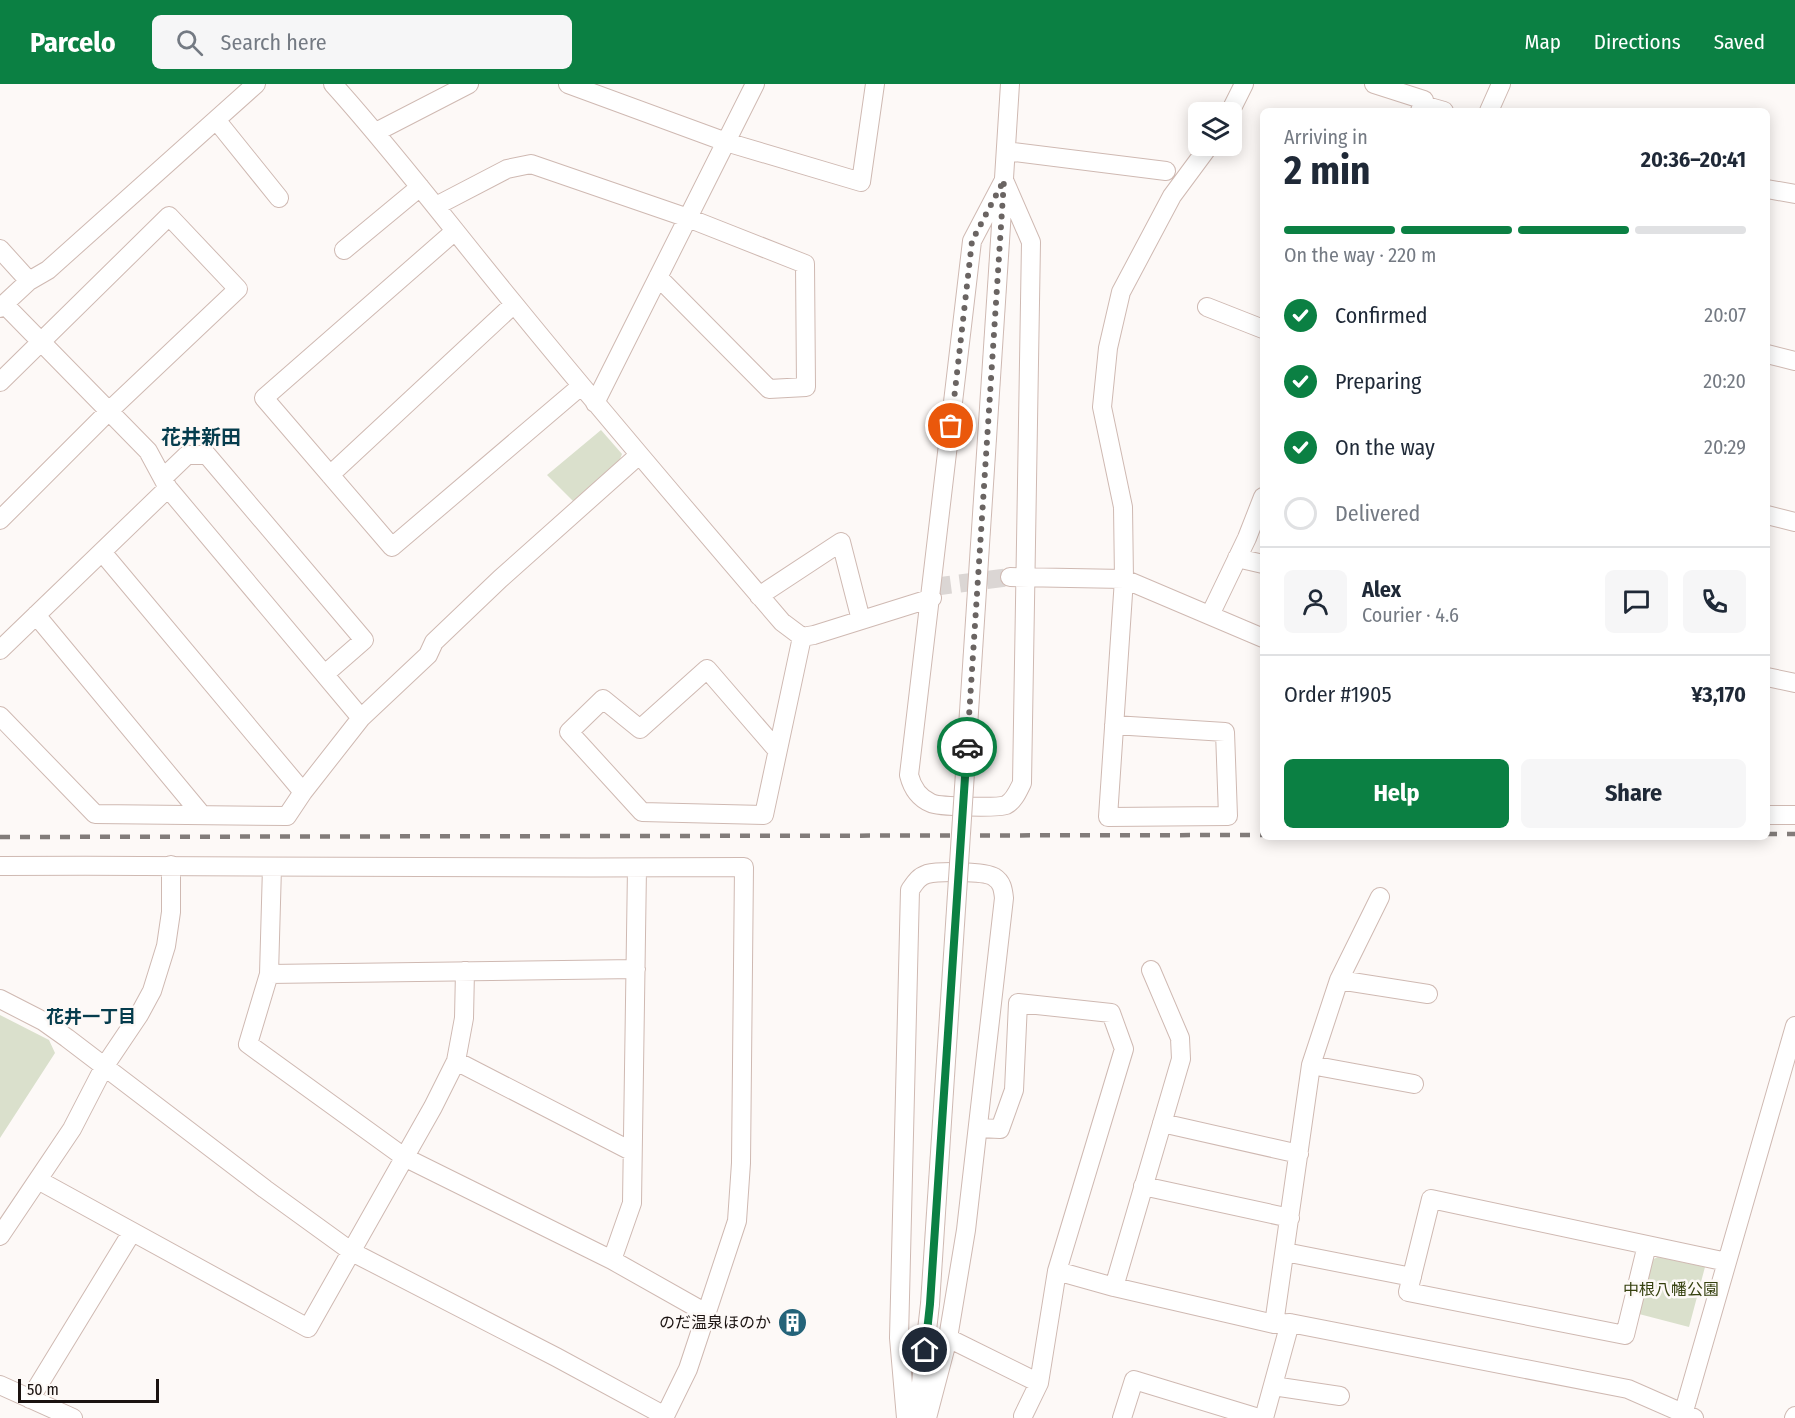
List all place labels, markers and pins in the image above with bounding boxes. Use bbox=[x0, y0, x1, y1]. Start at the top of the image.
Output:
pin bbox=[925, 400, 976, 451]
building icon: のだ温泉ほのか bbox=[776, 1306, 808, 1338]
place label: のだ温泉ほのか bbox=[659, 1313, 771, 1332]
pin bbox=[899, 1324, 950, 1375]

